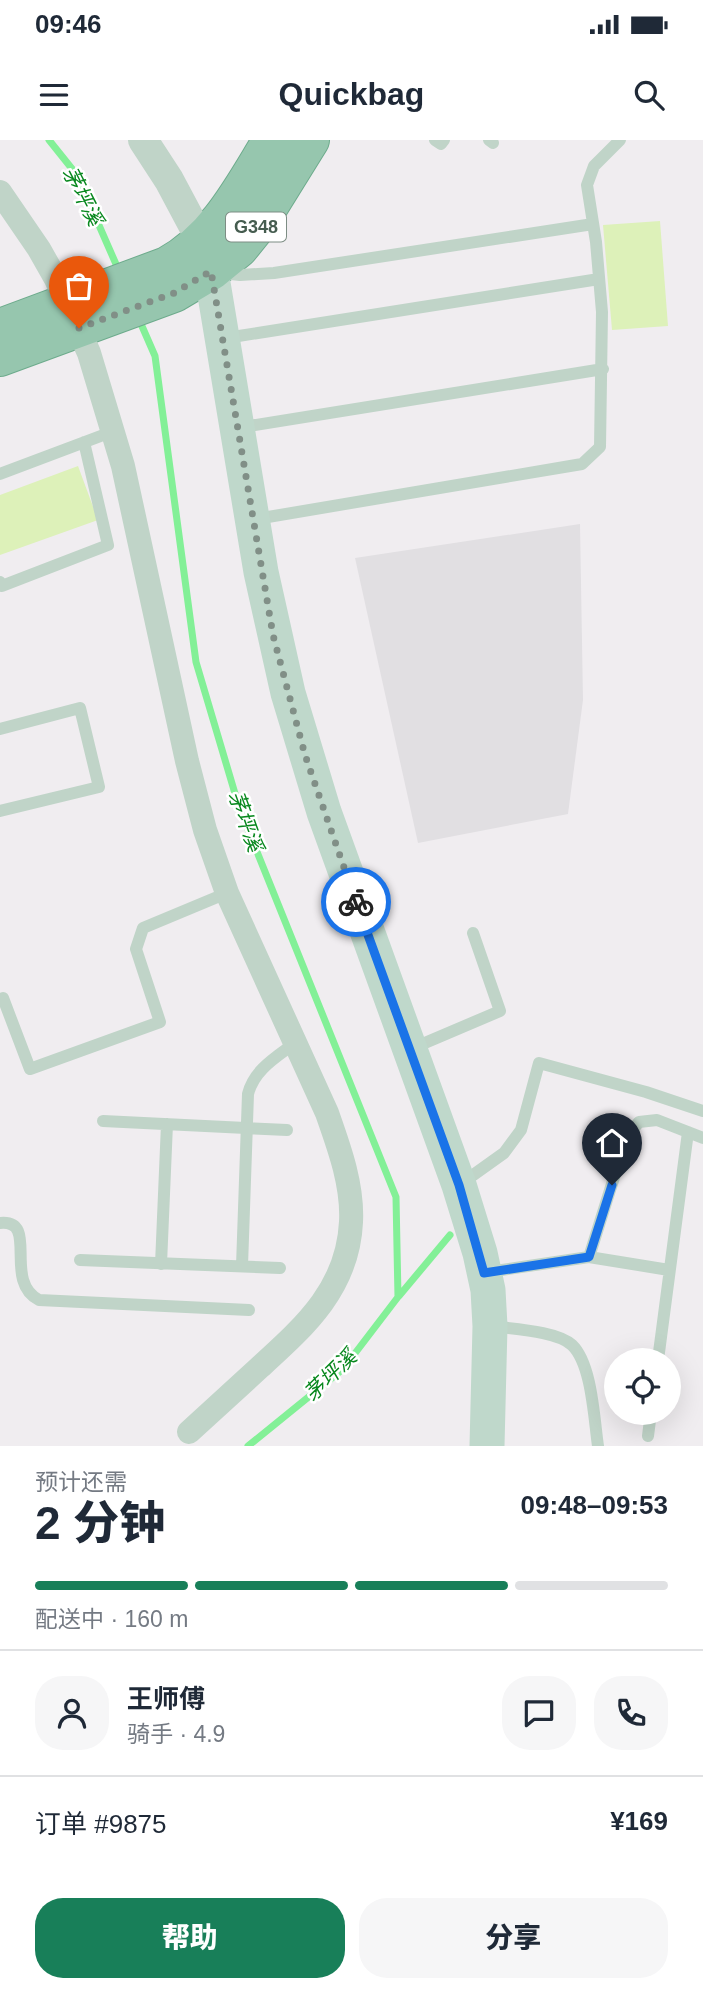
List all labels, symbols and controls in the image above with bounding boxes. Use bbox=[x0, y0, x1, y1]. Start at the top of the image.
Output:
text: 09:46 bbox=[35, 9, 102, 39]
icon: menu bbox=[35, 76, 73, 114]
text: Quickbag bbox=[279, 76, 424, 112]
icon: search bbox=[630, 76, 668, 114]
water label: 茅坪溪 bbox=[58, 163, 108, 231]
road number: G348 bbox=[226, 212, 286, 242]
pin bbox=[49, 256, 109, 328]
icon: bag bbox=[60, 267, 98, 305]
water label: 茅坪溪 bbox=[224, 787, 268, 856]
courier bbox=[321, 867, 391, 937]
icon: bike bbox=[337, 883, 375, 921]
pin bbox=[582, 1113, 642, 1185]
icon: home bbox=[593, 1124, 631, 1162]
water label: 茅坪溪 bbox=[299, 1343, 362, 1405]
map controls bbox=[604, 1348, 681, 1425]
button: locate bbox=[604, 1348, 681, 1425]
text: 预计还需 bbox=[35, 1469, 127, 1495]
text: 09:48–09:53 bbox=[521, 1490, 668, 1520]
text: 2 分钟 bbox=[35, 1497, 165, 1549]
text: 配送中 · 160 m bbox=[35, 1606, 188, 1632]
button: person bbox=[35, 1676, 109, 1750]
button: chat bbox=[502, 1676, 576, 1750]
button: phone bbox=[594, 1676, 668, 1750]
text: 王师傅 bbox=[127, 1684, 205, 1714]
text: 骑手 · 4.9 bbox=[127, 1721, 225, 1747]
text: ¥169 bbox=[610, 1806, 668, 1836]
text: 订单 #9875 bbox=[35, 1809, 167, 1839]
button: 帮助 bbox=[35, 1898, 345, 1978]
button: 分享 bbox=[359, 1898, 668, 1978]

